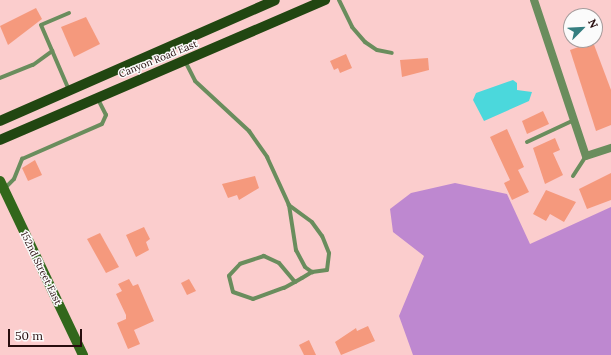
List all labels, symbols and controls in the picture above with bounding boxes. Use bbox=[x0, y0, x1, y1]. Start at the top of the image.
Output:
north arrow bbox=[563, 8, 603, 48]
text: N bbox=[585, 17, 601, 30]
street label: Canyon Road East bbox=[117, 38, 199, 80]
street label: 152nd Street East bbox=[18, 229, 64, 307]
scale bar bbox=[10, 321, 84, 347]
text: 50 m bbox=[15, 328, 43, 343]

